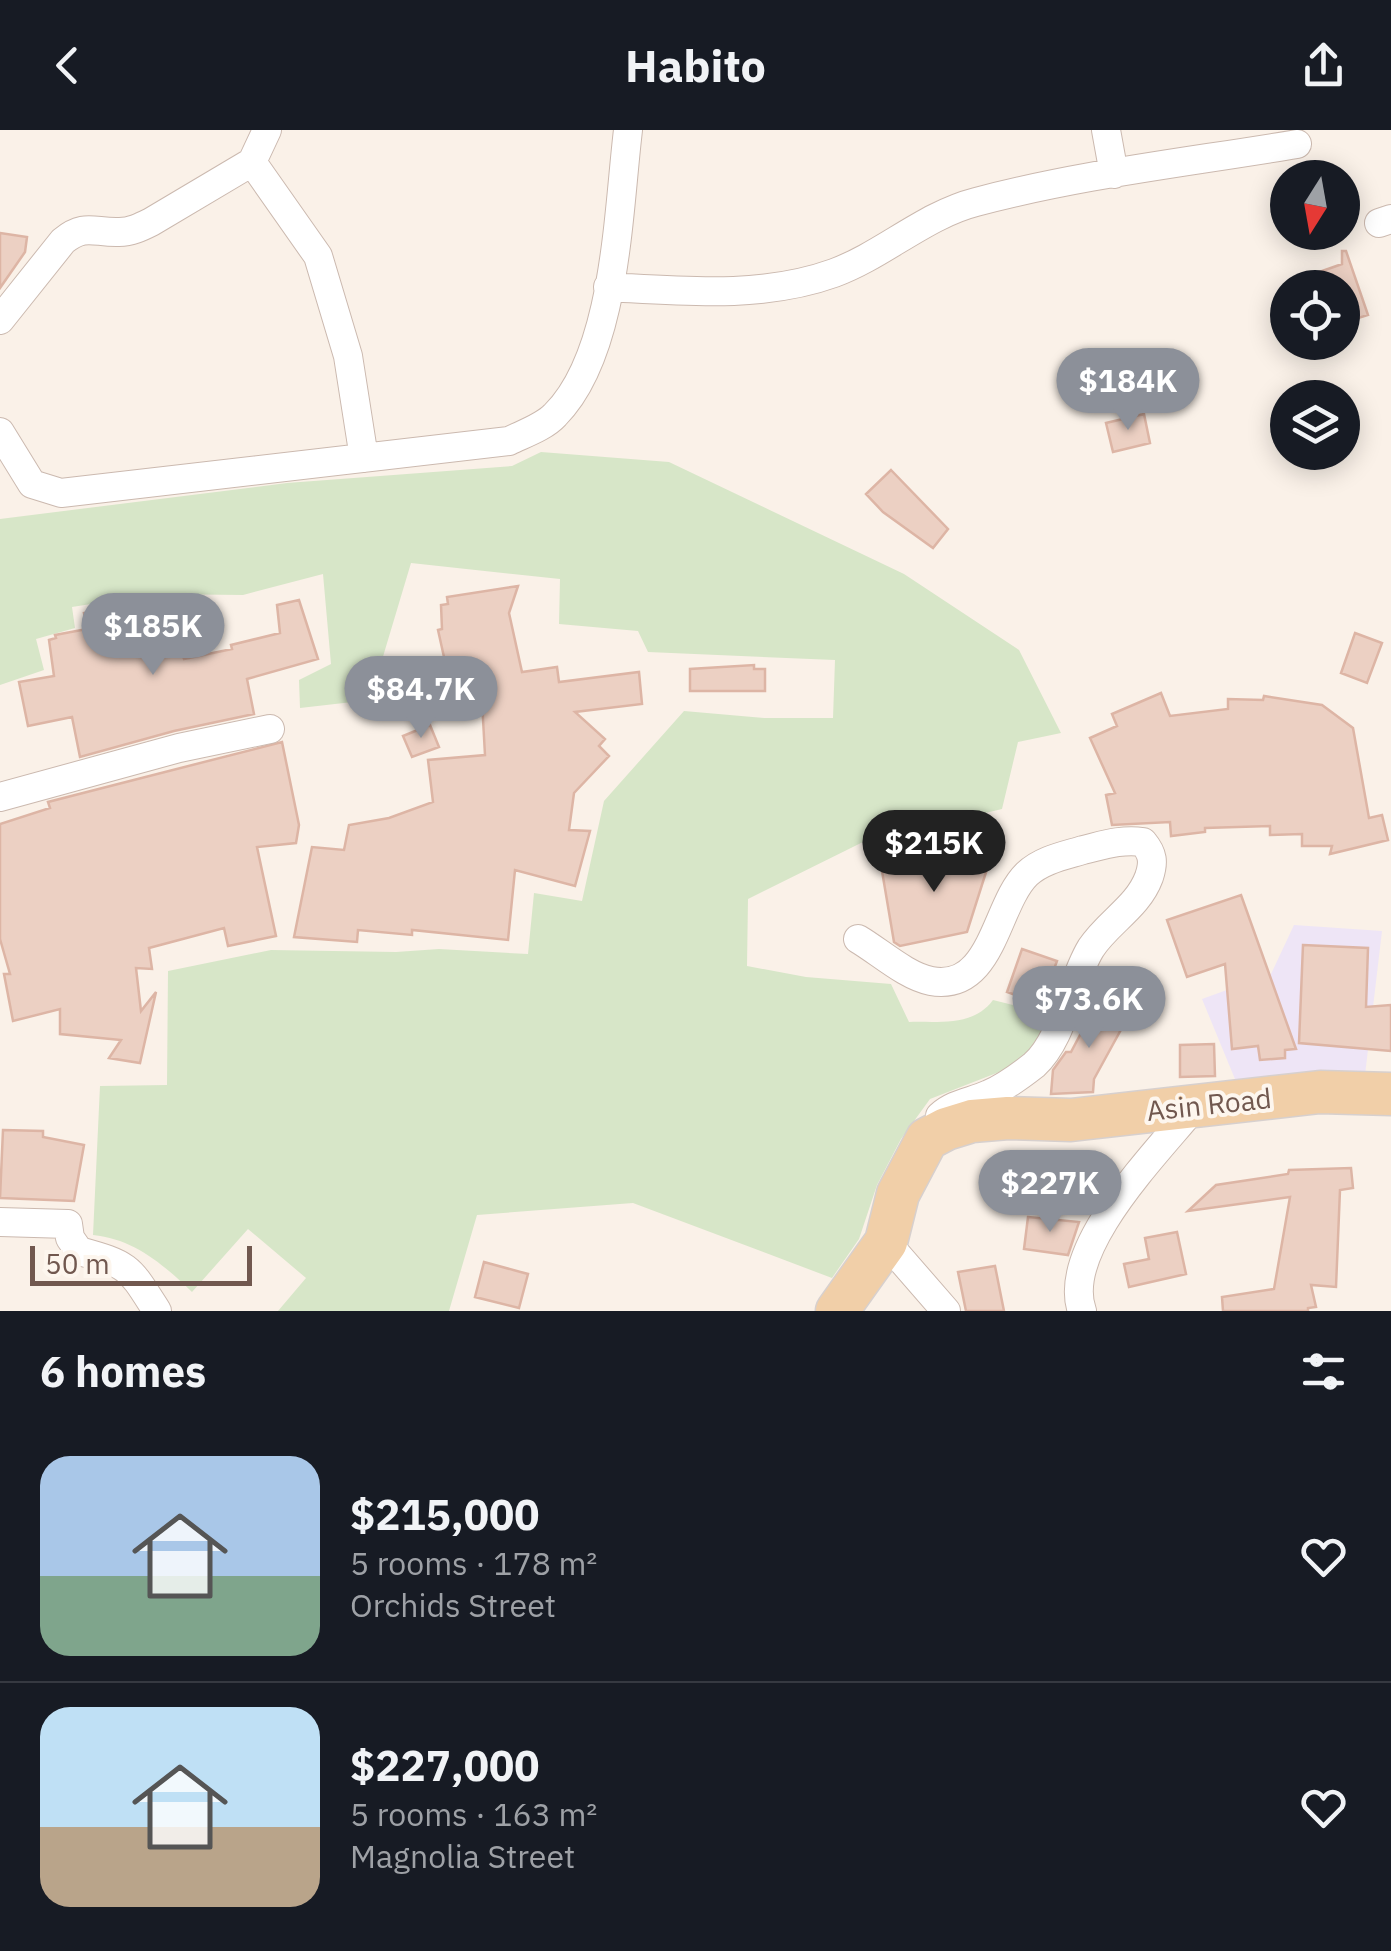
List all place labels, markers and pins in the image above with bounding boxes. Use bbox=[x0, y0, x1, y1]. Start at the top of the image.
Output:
pin: $184K bbox=[1058, 348, 1198, 433]
pin: $185K bbox=[83, 593, 223, 678]
pin: $84.7K bbox=[340, 656, 502, 741]
pin: $215K bbox=[864, 810, 1004, 895]
pin: $73.6K bbox=[1008, 966, 1170, 1051]
pin: $227K bbox=[980, 1150, 1120, 1235]

